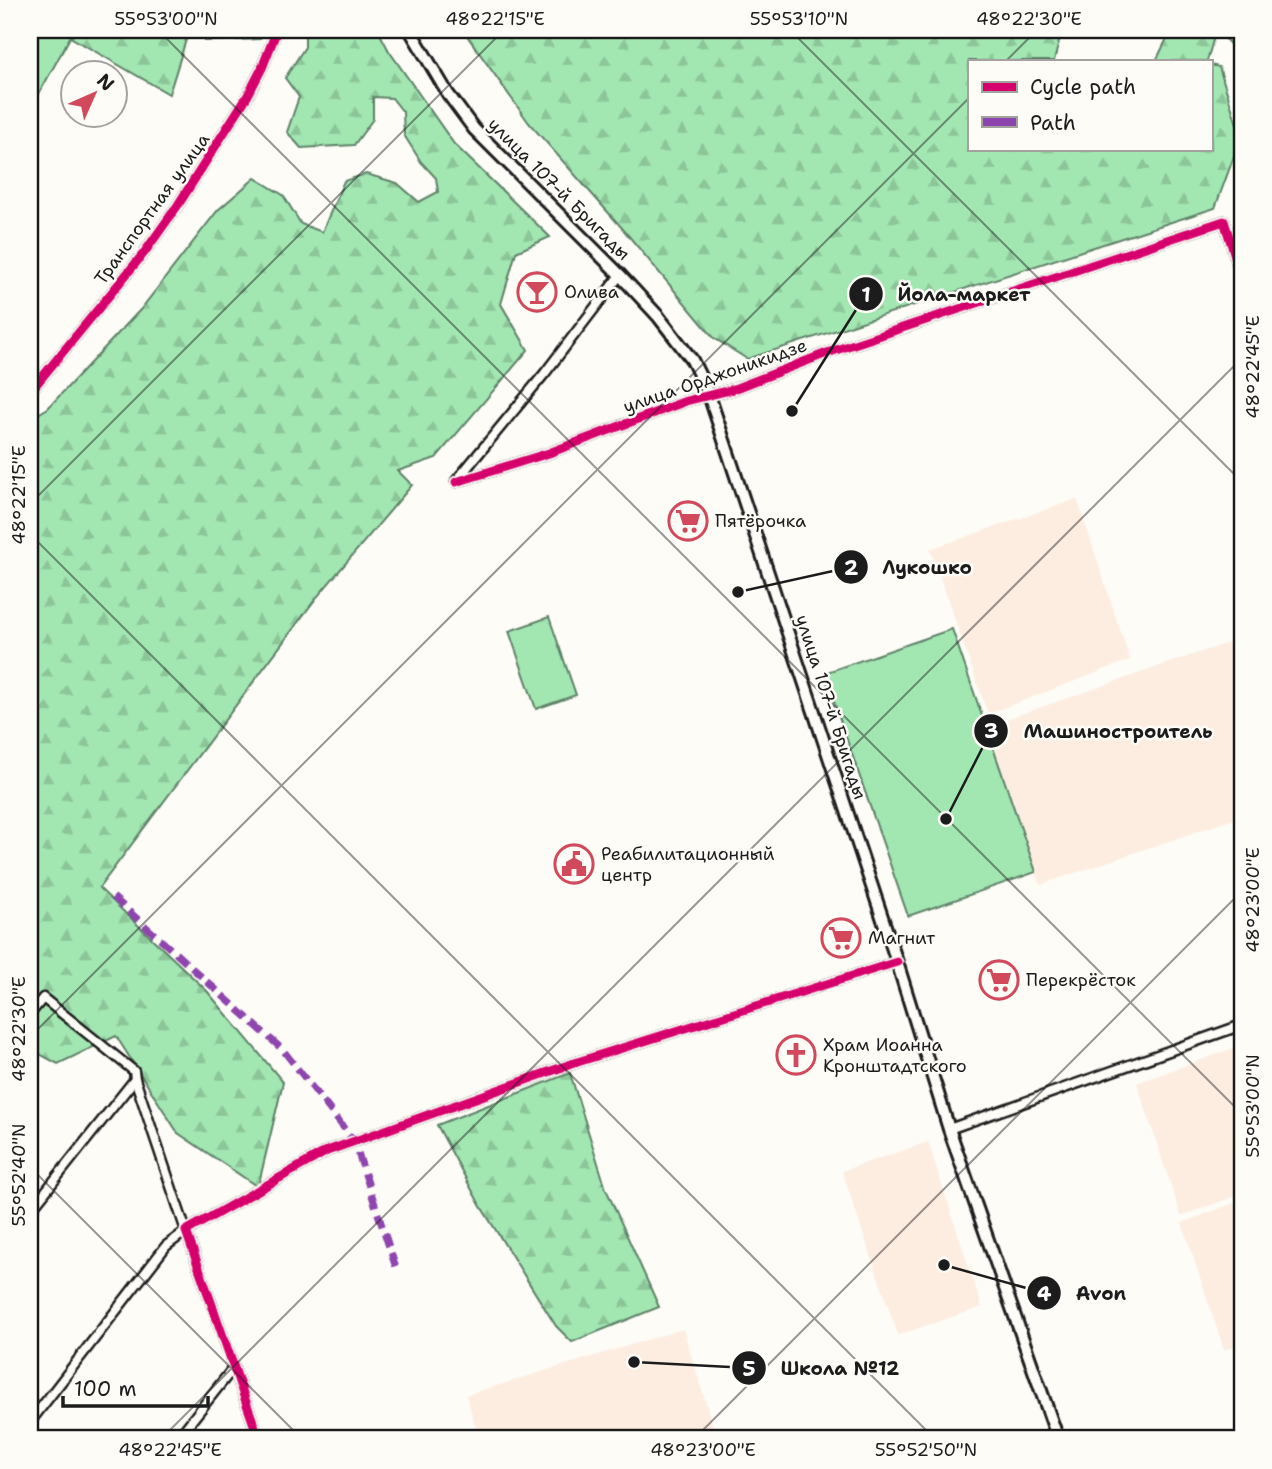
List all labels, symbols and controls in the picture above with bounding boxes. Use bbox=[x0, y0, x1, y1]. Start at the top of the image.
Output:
text: 55°53'00"N bbox=[114, 7, 218, 31]
text: 48°22'15"E bbox=[445, 7, 545, 31]
text: 55°53'10"N bbox=[750, 7, 848, 31]
text: 48°22'30"E bbox=[976, 7, 1082, 31]
north arrow bbox=[60, 60, 130, 130]
legend bbox=[968, 60, 1212, 150]
text: N bbox=[92, 68, 120, 96]
text: Cycle path bbox=[1030, 73, 1136, 101]
text: Path bbox=[1030, 109, 1076, 137]
street label: улица 107-й Бригады bbox=[482, 112, 636, 266]
street label: Транспортная улица bbox=[89, 128, 215, 290]
bar icon: Олива bbox=[516, 271, 558, 313]
callout: Йола-маркет bbox=[849, 274, 1045, 314]
place label: Олива bbox=[564, 280, 619, 304]
text: 1 bbox=[861, 281, 871, 309]
text: Йола-маркет bbox=[897, 282, 1031, 307]
text: 48°22'45"E bbox=[1241, 315, 1265, 419]
street label: улица Орджоникидзе bbox=[620, 333, 810, 419]
text: 48°22'15"E bbox=[7, 445, 31, 545]
supermarket icon: Пятёрочка bbox=[667, 500, 709, 542]
place label: Пятёрочка bbox=[715, 509, 806, 533]
callout: Лукошко bbox=[833, 547, 986, 587]
text: 2 bbox=[844, 554, 859, 582]
text: Лукошко bbox=[882, 555, 972, 580]
street label: улица 107-й Бригады bbox=[790, 612, 872, 802]
callout: Машиностроитель bbox=[974, 711, 1226, 751]
text: 3 bbox=[984, 717, 998, 745]
text: Машиностроитель bbox=[1023, 719, 1213, 744]
place label: Реабилитационный центр bbox=[601, 842, 775, 887]
public building icon: Реабилитационный центр bbox=[553, 843, 595, 885]
text: 48°23'00"E bbox=[1241, 847, 1265, 953]
supermarket icon: Магнит bbox=[820, 917, 862, 959]
place label: Магнит bbox=[868, 926, 936, 950]
supermarket icon: Перекрёсток bbox=[978, 959, 1020, 1001]
place label: Перекрёсток bbox=[1026, 968, 1136, 992]
text: 48°22'30"E bbox=[7, 976, 31, 1082]
place label: Храм Иоанна Кронштадтского bbox=[823, 1033, 967, 1078]
church icon: Храм Иоанна Кронштадтского bbox=[775, 1034, 817, 1076]
text: 55°53'00"N bbox=[1241, 1054, 1265, 1158]
text: 55°52'40"N bbox=[7, 1123, 31, 1227]
callout: Avon bbox=[1027, 1273, 1140, 1313]
text: 4 bbox=[1037, 1280, 1052, 1308]
text: Avon bbox=[1076, 1281, 1127, 1306]
callout: Школа №12 bbox=[731, 1348, 913, 1388]
text: 5 bbox=[742, 1355, 756, 1383]
text: Школа №12 bbox=[781, 1356, 899, 1381]
scale bar bbox=[63, 1364, 208, 1408]
text: 100 m bbox=[74, 1375, 137, 1403]
text: 48°22'45"E bbox=[118, 1438, 222, 1462]
text: 48°23'00"E bbox=[650, 1438, 756, 1462]
text: 55°52'50"N bbox=[875, 1438, 977, 1462]

